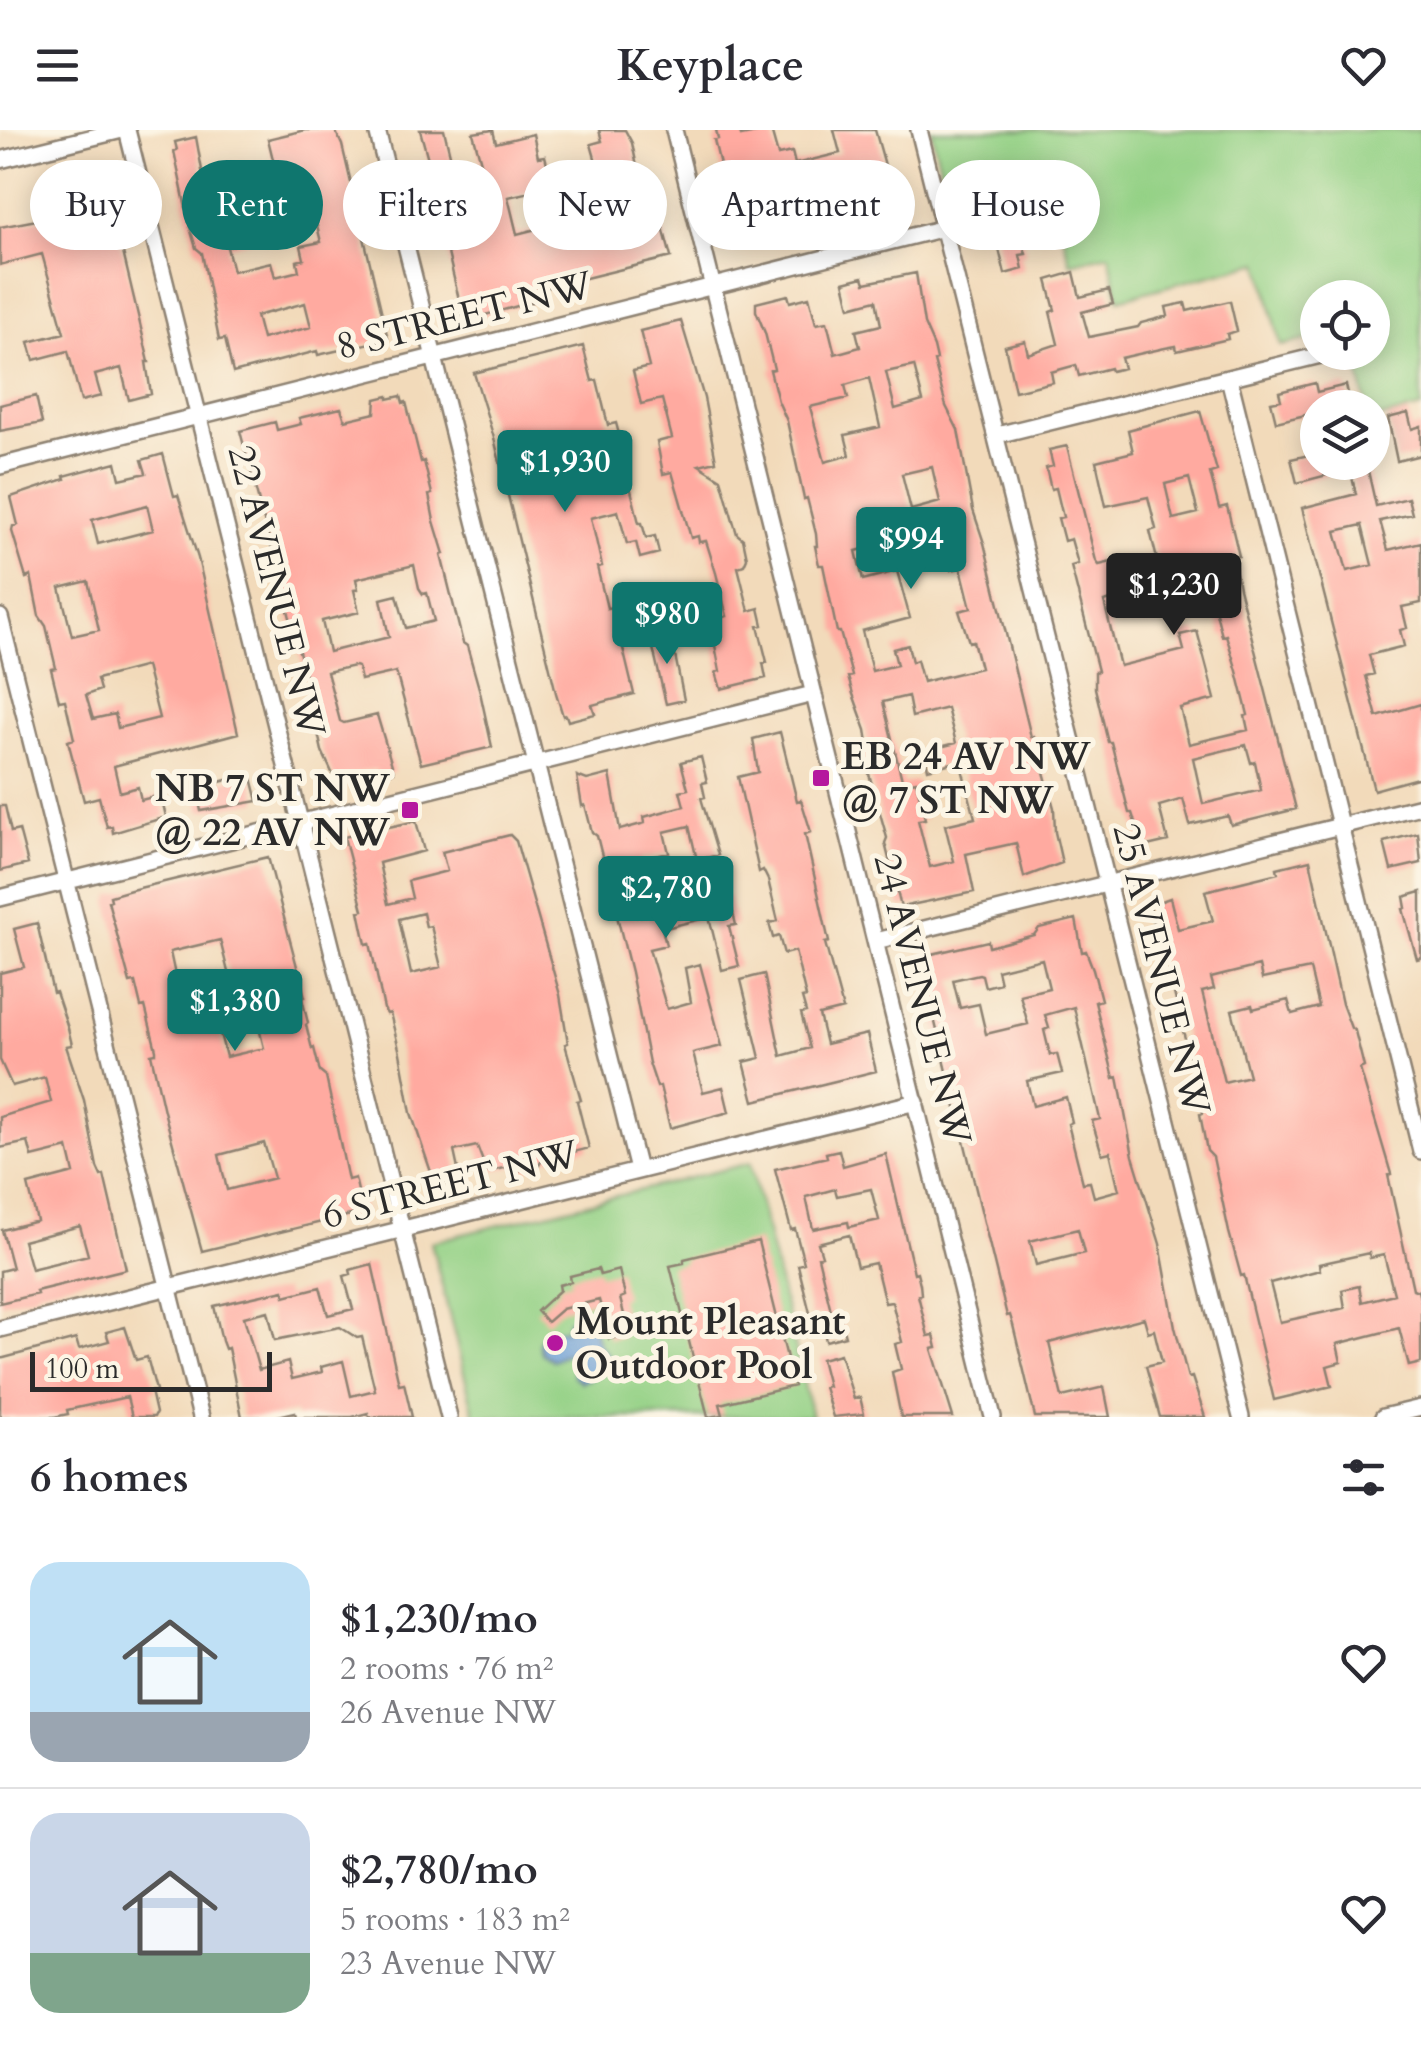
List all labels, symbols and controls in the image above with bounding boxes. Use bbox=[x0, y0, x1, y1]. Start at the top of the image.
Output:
text: Keyplace bbox=[617, 35, 804, 96]
icon: menu bbox=[30, 38, 85, 93]
icon: heart bbox=[1336, 38, 1391, 93]
chip: Buy bbox=[30, 160, 162, 250]
chip: Rent bbox=[182, 160, 323, 250]
chip: Filters bbox=[343, 160, 503, 250]
chip: New bbox=[523, 160, 667, 250]
chip: Apartment bbox=[687, 160, 915, 250]
chip: House bbox=[935, 160, 1100, 250]
street label: 8 STREET NW bbox=[331, 259, 598, 373]
map controls bbox=[1300, 280, 1390, 480]
button: locate bbox=[1300, 280, 1390, 370]
button: layers bbox=[1300, 390, 1390, 480]
pin: $1,930 bbox=[484, 430, 646, 515]
street label: 22 AVENUE NW bbox=[215, 440, 337, 743]
text: $1,930 bbox=[519, 440, 611, 484]
pin: $994 bbox=[852, 507, 970, 592]
text: $994 bbox=[878, 517, 944, 561]
pin: $1,230 bbox=[1093, 553, 1255, 638]
text: $1,230 bbox=[1128, 563, 1220, 607]
pin: $980 bbox=[608, 582, 726, 667]
text: $980 bbox=[634, 592, 700, 636]
place label: EB 24 AV NW @ 7 ST NW bbox=[841, 731, 1091, 827]
place label: NB 7 ST NW @ 22 AV NW bbox=[154, 763, 390, 859]
marker: EB 24 AV NW @ 7 ST NW bbox=[810, 767, 832, 789]
marker: NB 7 ST NW @ 22 AV NW bbox=[399, 799, 421, 821]
street label: 25 AVENUE NW bbox=[1100, 818, 1222, 1121]
street label: 24 AVENUE NW bbox=[861, 848, 983, 1151]
pin: $2,780 bbox=[585, 856, 747, 941]
text: $2,780 bbox=[620, 866, 712, 910]
pin: $1,380 bbox=[154, 969, 316, 1054]
text: $1,380 bbox=[189, 979, 281, 1023]
street label: 6 STREET NW bbox=[317, 1128, 584, 1242]
place label: Mount Pleasant Outdoor Pool bbox=[575, 1296, 845, 1392]
marker: Mount Pleasant Outdoor Pool bbox=[544, 1332, 566, 1354]
scale bar bbox=[30, 1347, 272, 1392]
text: 100 m bbox=[45, 1350, 119, 1388]
text: 6 homes bbox=[30, 1449, 188, 1506]
icon: filters bbox=[1336, 1450, 1391, 1505]
text: $1,230/mo bbox=[340, 1590, 538, 1647]
icon: home bbox=[110, 1602, 230, 1722]
icon: heart bbox=[1336, 1635, 1391, 1690]
text: 2 rooms · 76 m² bbox=[340, 1647, 553, 1691]
text: 26 Avenue NW bbox=[340, 1691, 556, 1735]
text: $2,780/mo bbox=[340, 1841, 538, 1898]
icon: home bbox=[110, 1853, 230, 1973]
icon: heart bbox=[1336, 1886, 1391, 1941]
text: 5 rooms · 183 m² bbox=[340, 1898, 570, 1942]
text: 23 Avenue NW bbox=[340, 1942, 556, 1986]

